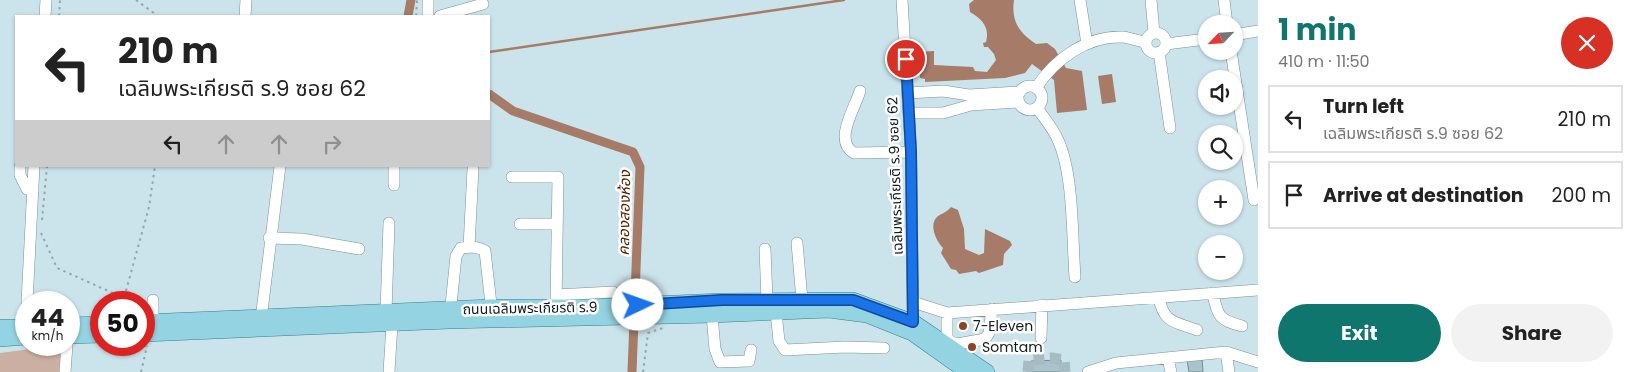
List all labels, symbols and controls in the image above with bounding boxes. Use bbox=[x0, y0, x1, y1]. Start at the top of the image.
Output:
text: 1 min bbox=[1278, 8, 1356, 51]
north arrow bbox=[1198, 15, 1242, 60]
map controls bbox=[1198, 15, 1243, 280]
button: close bbox=[1561, 17, 1613, 69]
text: 210 m bbox=[118, 26, 218, 75]
icon: left bbox=[35, 35, 100, 100]
pin bbox=[885, 38, 927, 80]
icon: arrive bbox=[892, 45, 920, 73]
text: 410 m · 11:50 bbox=[1278, 50, 1370, 73]
button: sound bbox=[1198, 70, 1243, 115]
text: เฉลิมพระเกียรติ ร.9 ซอย 62 bbox=[118, 73, 366, 104]
text: Turn left bbox=[1323, 93, 1404, 120]
street label: เฉลิมพระเกียรติ ร.9 ซอย 62 bbox=[882, 97, 908, 255]
icon: left bbox=[1280, 105, 1308, 133]
text: 210 m bbox=[1557, 106, 1611, 133]
text: เฉลิมพระเกียรติ ร.9 ซอย 62 bbox=[1323, 122, 1503, 145]
button: search bbox=[1198, 125, 1243, 170]
icon: left bbox=[159, 130, 187, 158]
icon: ahead bbox=[212, 130, 240, 158]
icon: ahead bbox=[265, 130, 293, 158]
icon: right bbox=[318, 130, 346, 158]
water label: คลองสองห้อง bbox=[613, 169, 635, 256]
button: + bbox=[1198, 180, 1243, 225]
icon: arrive bbox=[1280, 181, 1308, 209]
text: Arrive at destination bbox=[1323, 182, 1524, 209]
text: 200 m bbox=[1552, 182, 1611, 209]
button: − bbox=[1198, 235, 1243, 280]
position arrow bbox=[611, 278, 663, 330]
speed limit sign: 50 bbox=[90, 291, 155, 356]
street label: ถนนเฉลิมพระเกียรติ ร.9 bbox=[462, 297, 598, 319]
text: 44 bbox=[31, 300, 64, 335]
button: Exit bbox=[1278, 304, 1441, 362]
button: Share bbox=[1451, 304, 1613, 362]
place label: 7-Eleven bbox=[973, 316, 1033, 336]
marker: 7-Eleven bbox=[957, 320, 969, 332]
text: km/h bbox=[32, 327, 63, 344]
place label: Somtam bbox=[982, 337, 1043, 357]
marker: Somtam bbox=[966, 341, 978, 353]

